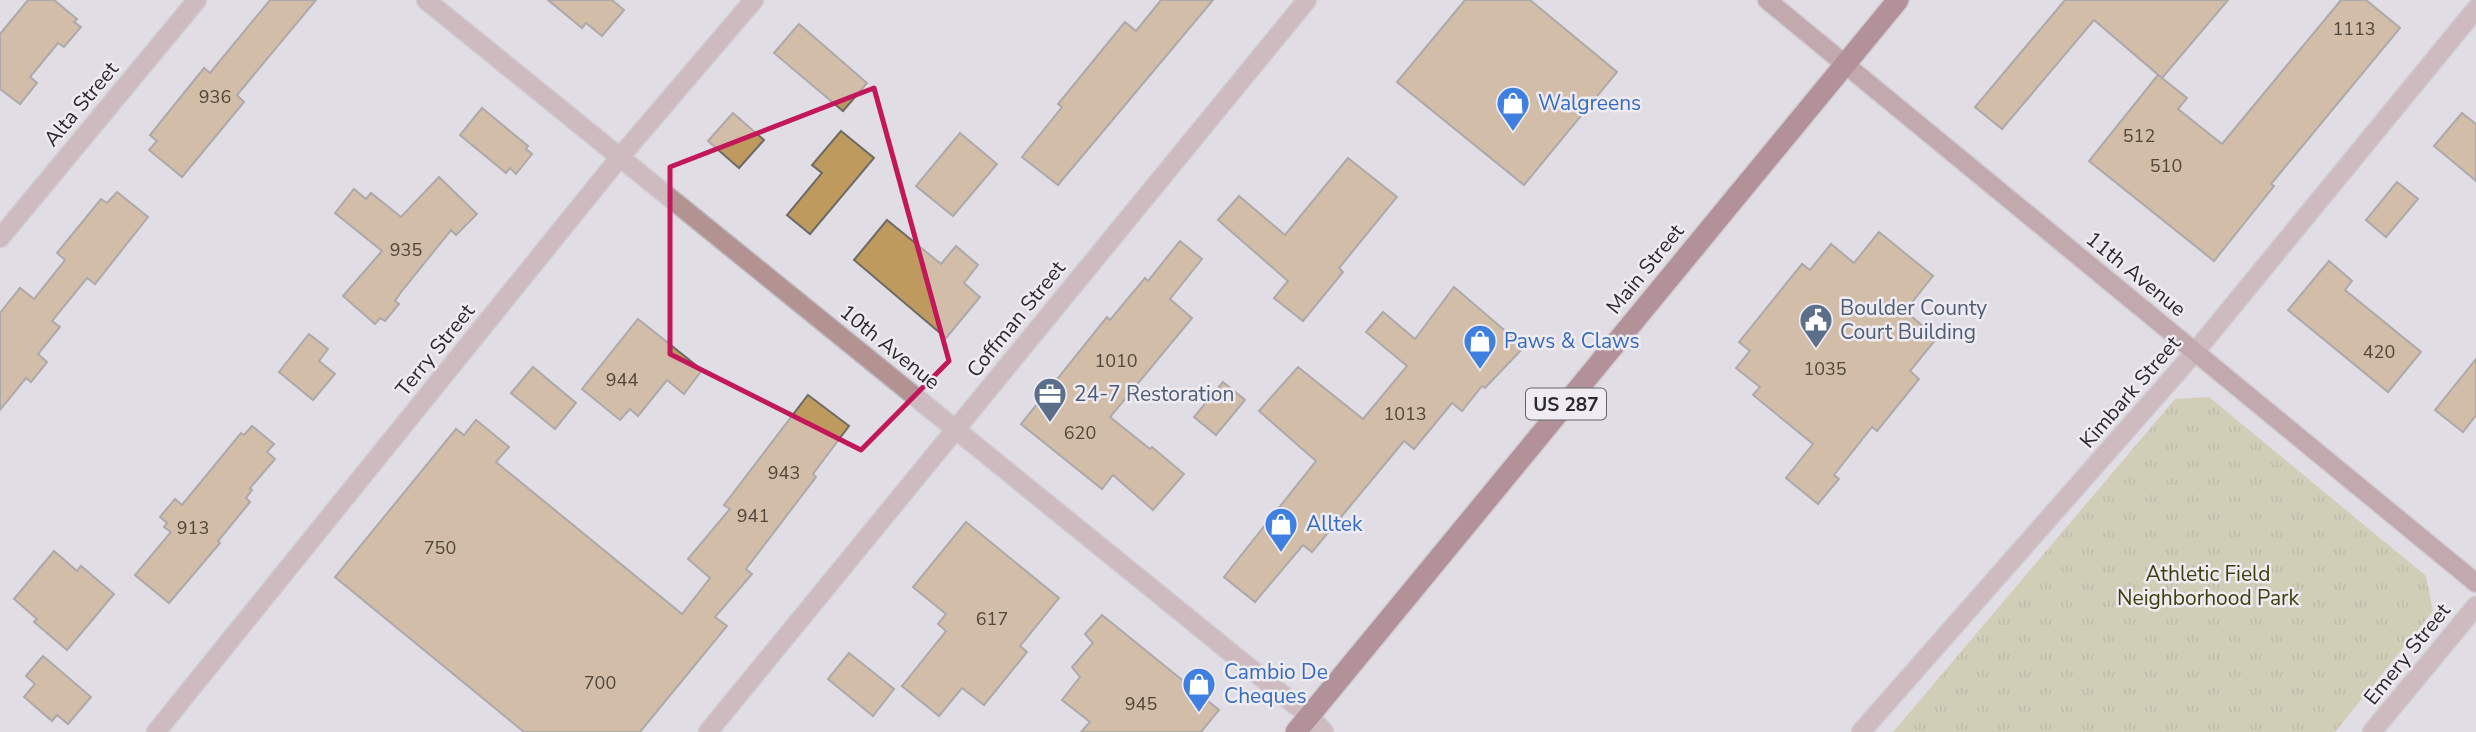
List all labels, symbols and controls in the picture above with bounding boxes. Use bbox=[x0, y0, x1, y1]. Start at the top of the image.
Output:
house number: 1113 bbox=[2332, 17, 2376, 41]
street label: Alta Street bbox=[37, 55, 125, 152]
shop icon: Walgreens bbox=[1494, 84, 1532, 133]
house number: 936 bbox=[199, 85, 231, 109]
place label: Walgreens bbox=[1538, 89, 1641, 117]
house number: 512 bbox=[2123, 124, 2155, 148]
house number: 510 bbox=[2150, 154, 2182, 178]
street label: Main Street bbox=[1600, 217, 1690, 320]
street label: 11th Avenue bbox=[2080, 225, 2192, 323]
house number: 935 bbox=[390, 238, 422, 262]
street label: Coffman Street bbox=[960, 254, 1072, 383]
place label: Boulder County Court Building bbox=[1840, 294, 1987, 346]
street label: Terry Street bbox=[389, 297, 481, 402]
street label: 10th Avenue bbox=[834, 298, 946, 396]
public building icon: Boulder County Court Building bbox=[1797, 301, 1835, 350]
shop icon: Paws & Claws bbox=[1461, 322, 1499, 371]
place label: Paws & Claws bbox=[1504, 327, 1640, 355]
street label: Kimbark Street bbox=[2073, 329, 2187, 454]
house number: 420 bbox=[2363, 340, 2395, 364]
house number: 1010 bbox=[1094, 349, 1138, 373]
house number: 1035 bbox=[1803, 357, 1847, 381]
house number: 944 bbox=[606, 368, 638, 392]
office icon: 24-7 Restoration bbox=[1031, 375, 1069, 424]
place label: 24-7 Restoration bbox=[1074, 380, 1234, 408]
road number: US 287 bbox=[1526, 388, 1606, 420]
house number: 1013 bbox=[1383, 402, 1427, 426]
house number: 620 bbox=[1064, 421, 1096, 445]
house number: 943 bbox=[768, 461, 800, 485]
house number: 941 bbox=[737, 504, 769, 528]
shop icon: Alltek bbox=[1262, 505, 1300, 554]
place label: Alltek bbox=[1306, 510, 1363, 538]
house number: 913 bbox=[177, 516, 209, 540]
house number: 750 bbox=[424, 536, 456, 560]
park label: Athletic Field Neighborhood Park bbox=[2117, 560, 2300, 612]
street label: Emery Street bbox=[2357, 597, 2457, 711]
house number: 617 bbox=[976, 607, 1008, 631]
place label: Cambio De Cheques bbox=[1224, 658, 1328, 710]
shop icon: Cambio De Cheques bbox=[1180, 665, 1218, 714]
house number: 700 bbox=[584, 671, 616, 695]
house number: 945 bbox=[1125, 692, 1157, 716]

